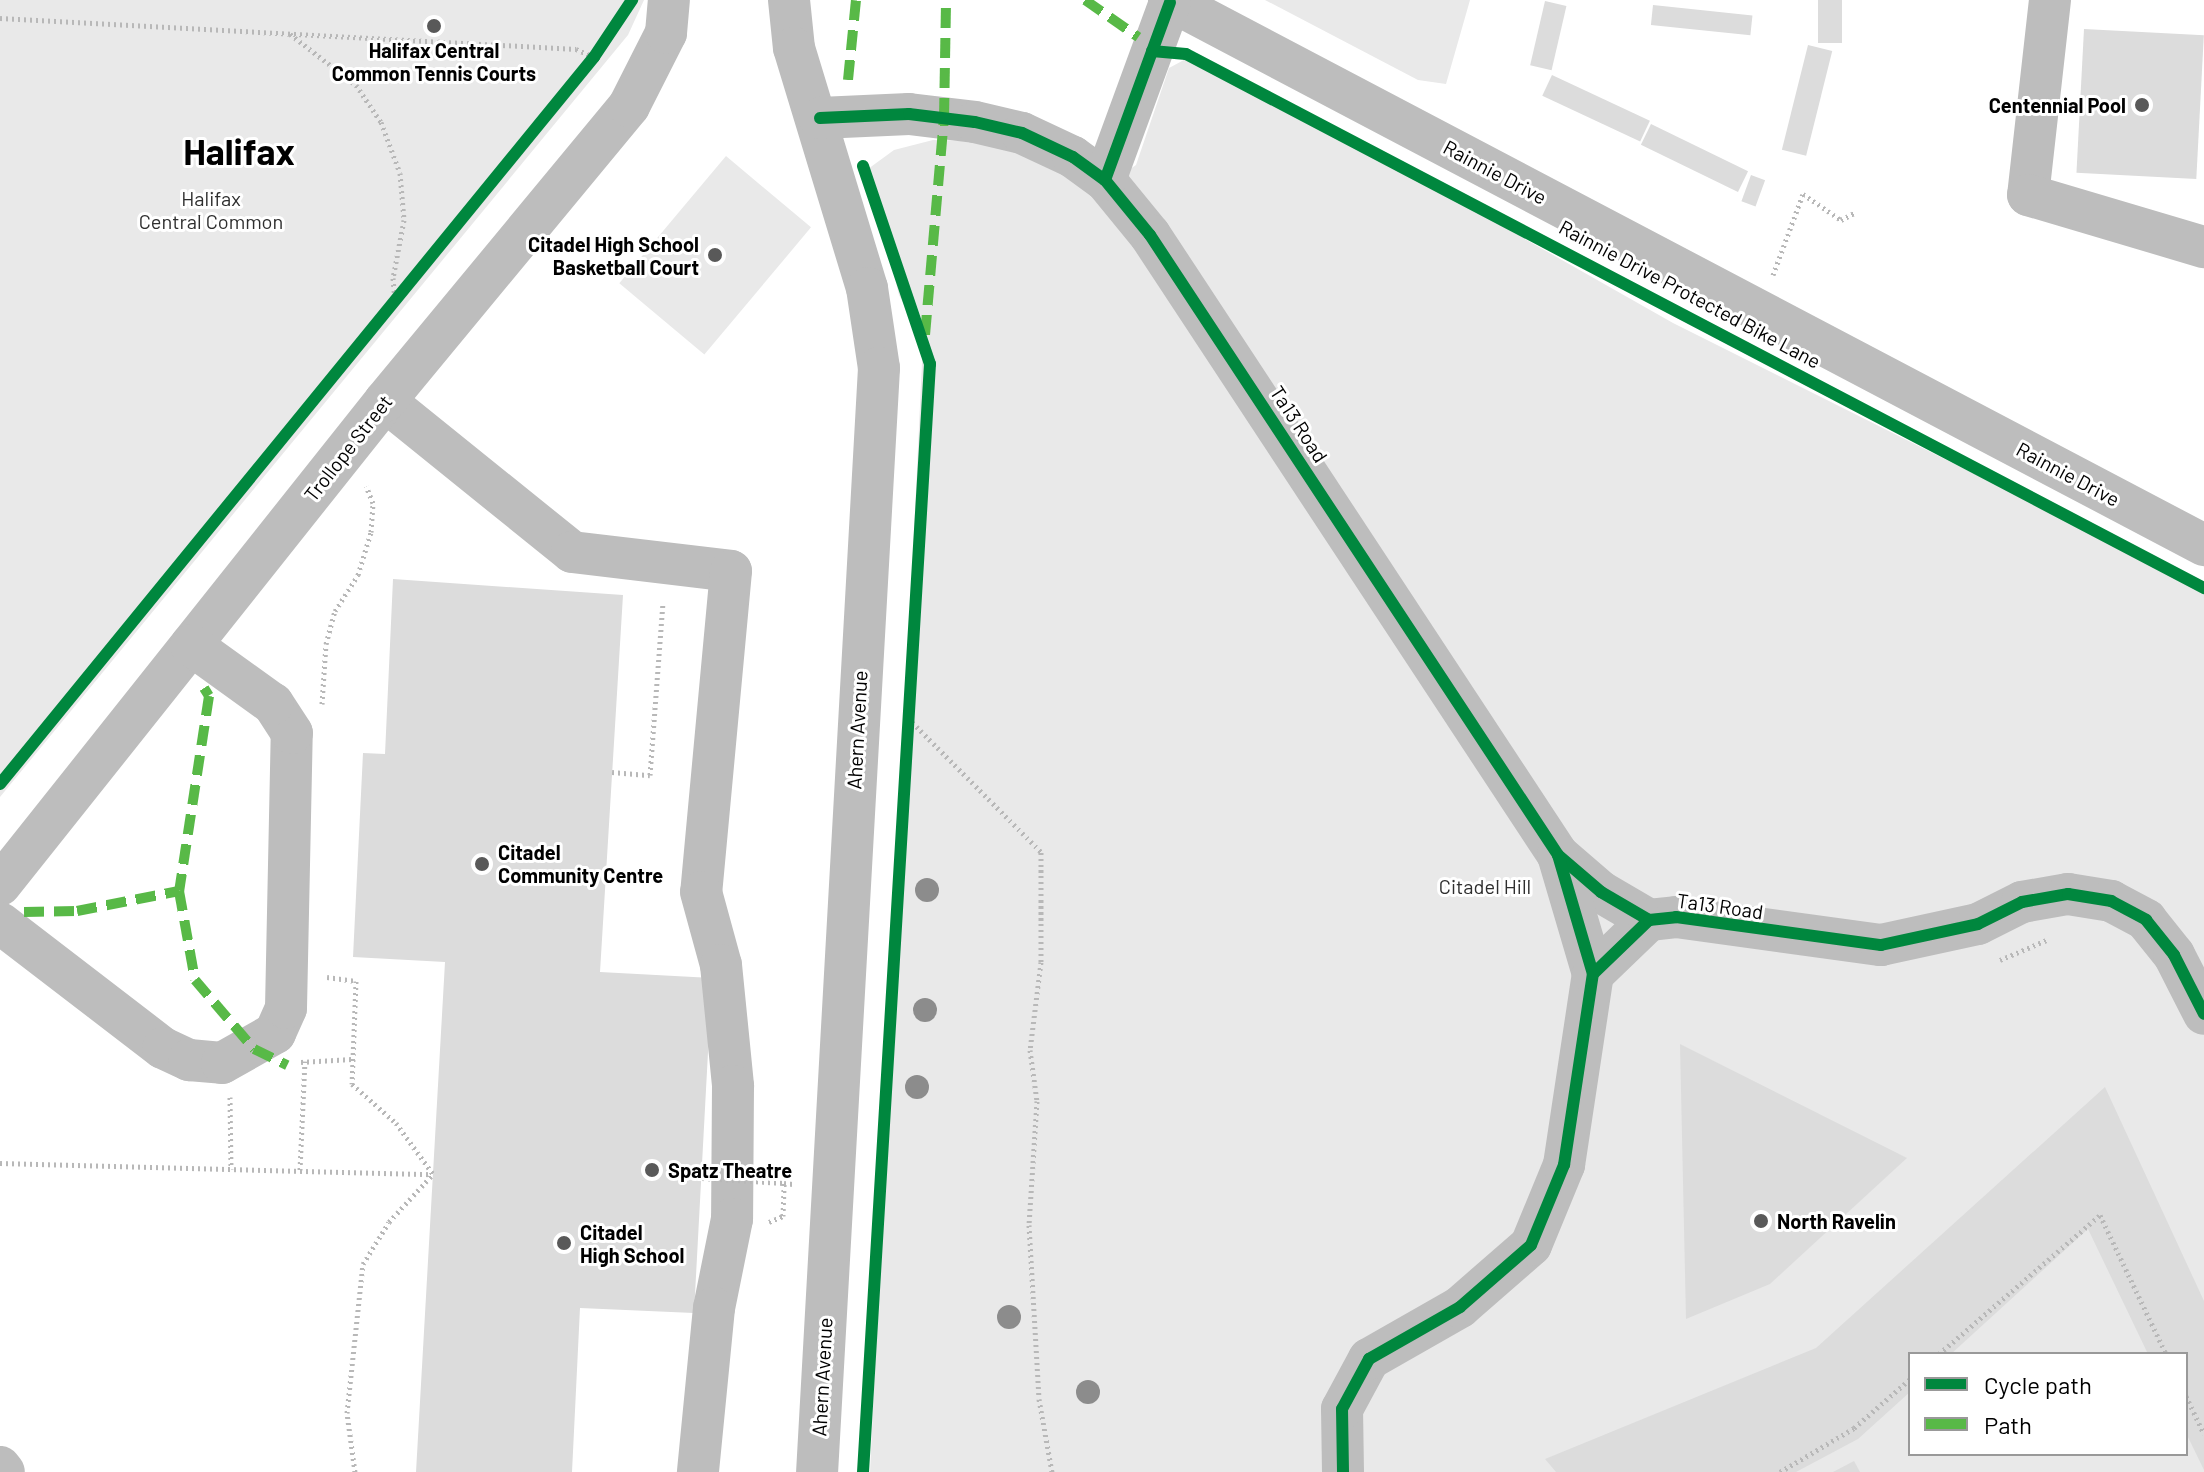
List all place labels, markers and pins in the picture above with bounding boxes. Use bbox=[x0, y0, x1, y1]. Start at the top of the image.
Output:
marker: Halifax Central Common Tennis Courts bbox=[425, 17, 443, 35]
place label: Halifax Central Common Tennis Courts bbox=[332, 38, 536, 85]
place label: Centennial Pool bbox=[1989, 93, 2126, 117]
marker: Centennial Pool bbox=[2133, 96, 2151, 114]
place label: Citadel High School Basketball Court bbox=[528, 232, 699, 279]
marker: Citadel High School Basketball Court bbox=[706, 246, 724, 264]
place label: Citadel Community Centre bbox=[498, 840, 663, 887]
marker: Citadel Community Centre bbox=[473, 855, 491, 873]
place label: Spatz Theatre bbox=[668, 1158, 792, 1182]
marker: Spatz Theatre bbox=[643, 1161, 661, 1179]
place label: North Ravelin bbox=[1777, 1209, 1896, 1233]
marker: North Ravelin bbox=[1752, 1212, 1770, 1230]
place label: Citadel High School bbox=[580, 1220, 684, 1267]
marker: Citadel High School bbox=[555, 1234, 573, 1252]

